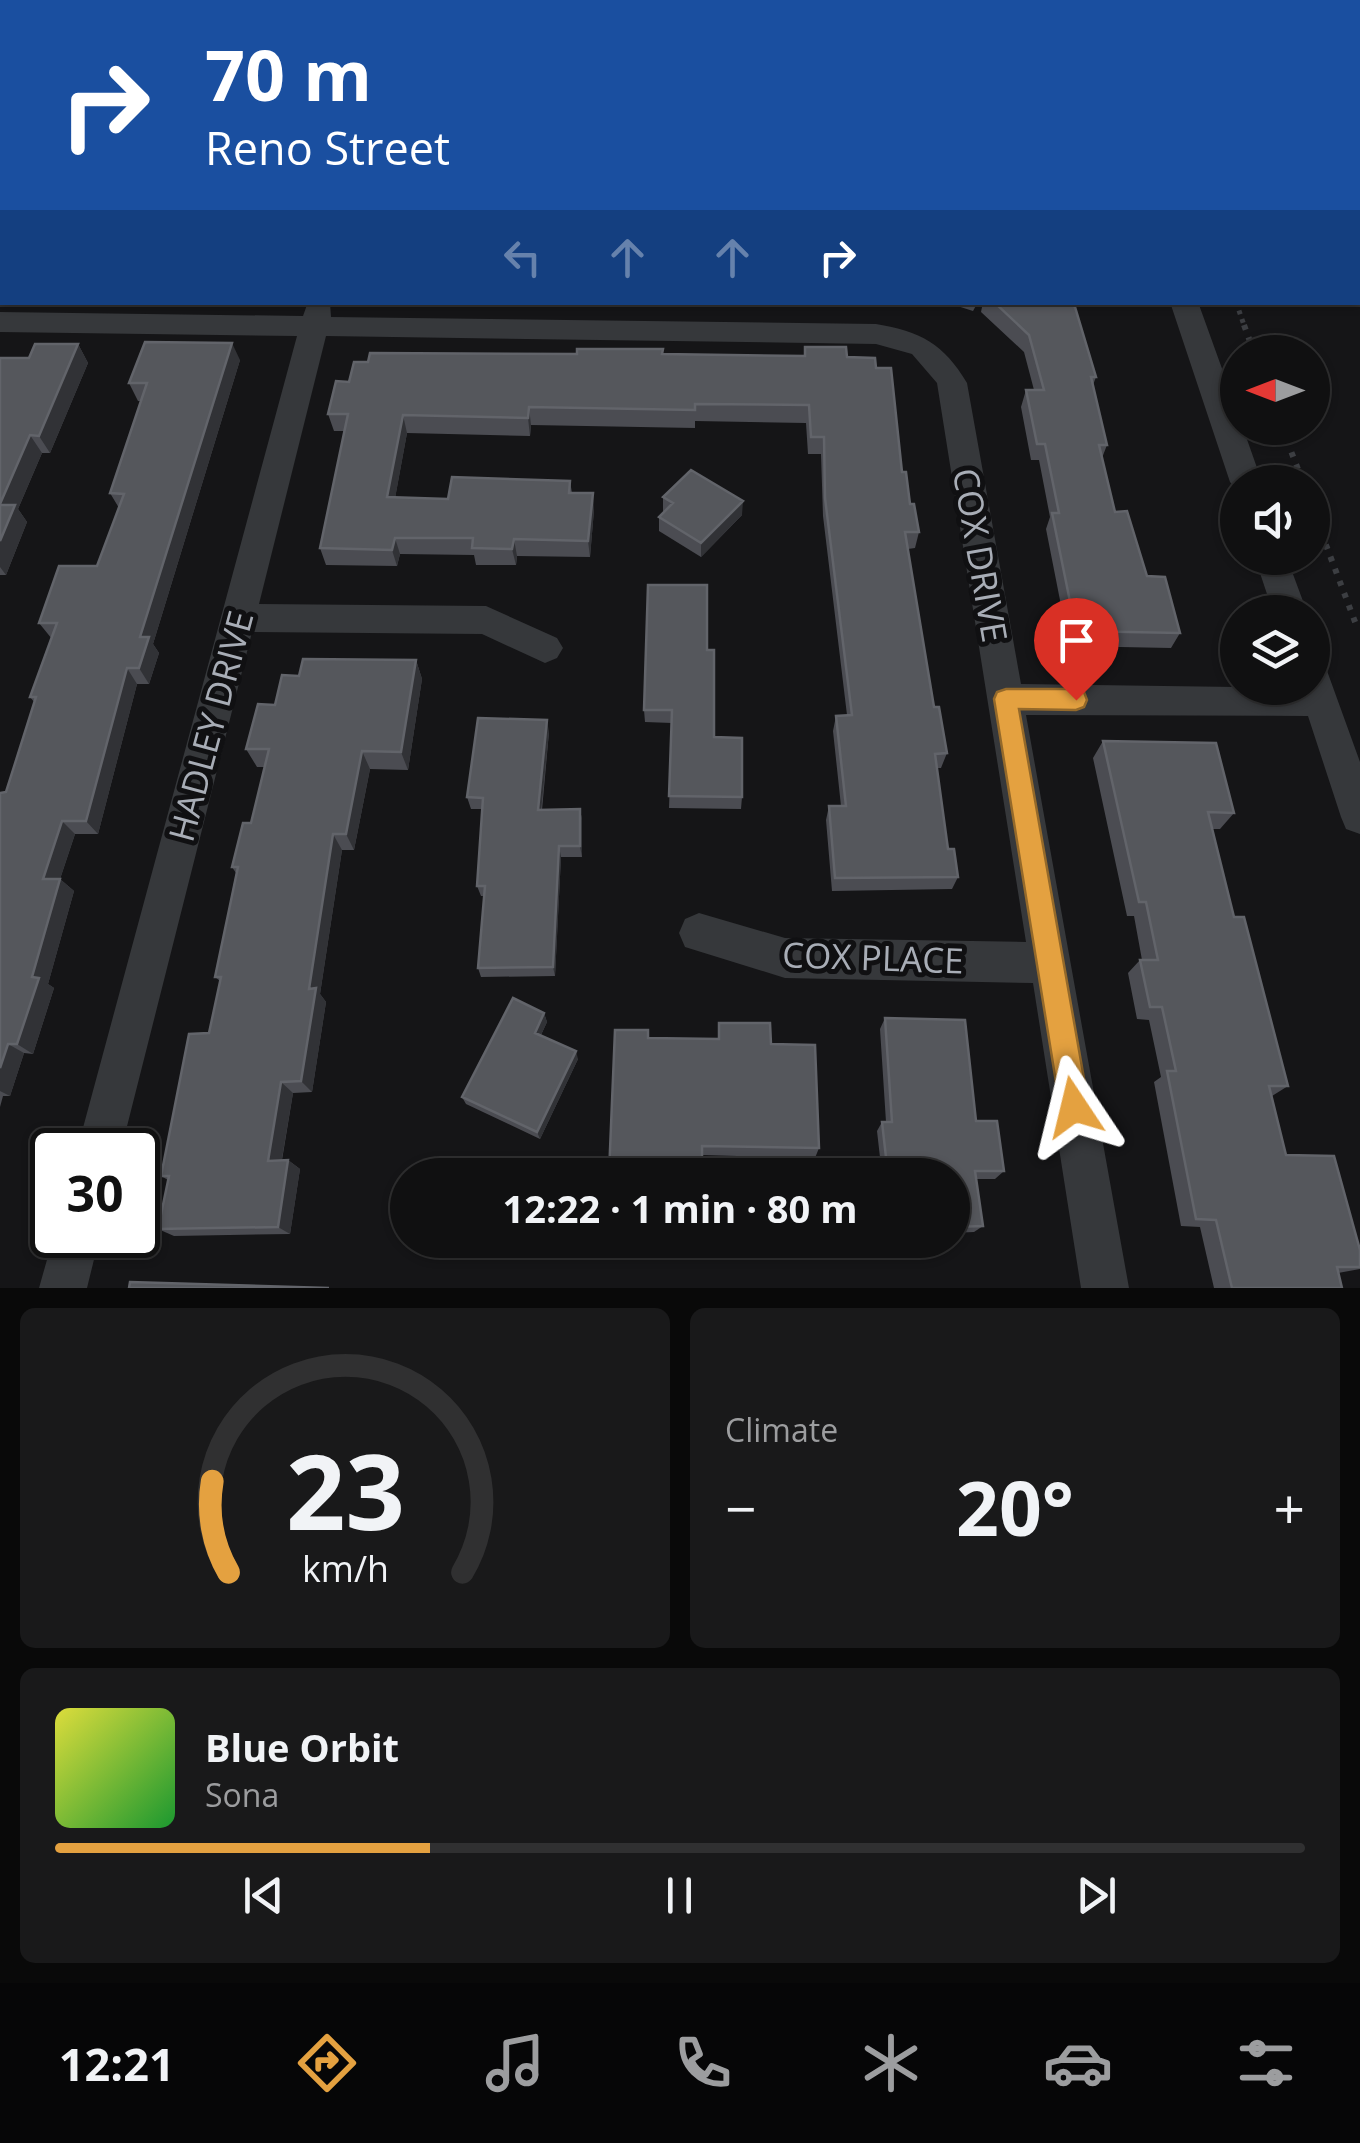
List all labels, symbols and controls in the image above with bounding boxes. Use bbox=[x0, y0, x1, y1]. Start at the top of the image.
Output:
text: 70 m bbox=[205, 26, 372, 122]
icon: right bbox=[40, 40, 170, 170]
text: Reno Street bbox=[205, 117, 450, 178]
icon: left bbox=[495, 230, 550, 285]
icon: ahead bbox=[600, 230, 655, 285]
icon: ahead bbox=[705, 230, 760, 285]
icon: right bbox=[810, 230, 865, 285]
north arrow bbox=[1220, 335, 1330, 445]
map controls bbox=[1220, 335, 1330, 705]
street label: COX DRIVE bbox=[943, 464, 1019, 646]
button: sound bbox=[1220, 465, 1330, 575]
button: layers bbox=[1220, 595, 1330, 705]
pin bbox=[1034, 598, 1119, 701]
street label: HADLEY DRIVE bbox=[157, 606, 263, 846]
icon: arrive bbox=[1049, 613, 1104, 668]
street label: COX PLACE bbox=[781, 930, 965, 984]
position arrow bbox=[1022, 1055, 1126, 1159]
speed limit sign: 30 bbox=[30, 1128, 160, 1258]
text: 12:22 · 1 min · 80 m bbox=[502, 1182, 858, 1234]
text: Climate bbox=[725, 1408, 838, 1451]
text: 23 bbox=[286, 1419, 404, 1560]
text: 20° bbox=[956, 1456, 1074, 1558]
text: − bbox=[725, 1470, 756, 1545]
text: + bbox=[1274, 1470, 1305, 1545]
text: km/h bbox=[302, 1544, 388, 1592]
text: Blue Orbit bbox=[205, 1721, 399, 1773]
text: Sona bbox=[205, 1773, 279, 1816]
icon: previous bbox=[236, 1868, 291, 1923]
icon: pause bbox=[652, 1868, 707, 1923]
icon: next bbox=[1069, 1868, 1124, 1923]
icon: directions bbox=[292, 2028, 362, 2098]
icon: music bbox=[480, 2028, 550, 2098]
icon: phone bbox=[668, 2028, 738, 2098]
icon: climate bbox=[856, 2028, 926, 2098]
icon: car bbox=[1043, 2028, 1113, 2098]
icon: filters bbox=[1231, 2028, 1301, 2098]
text: 12:21 bbox=[59, 2033, 175, 2094]

